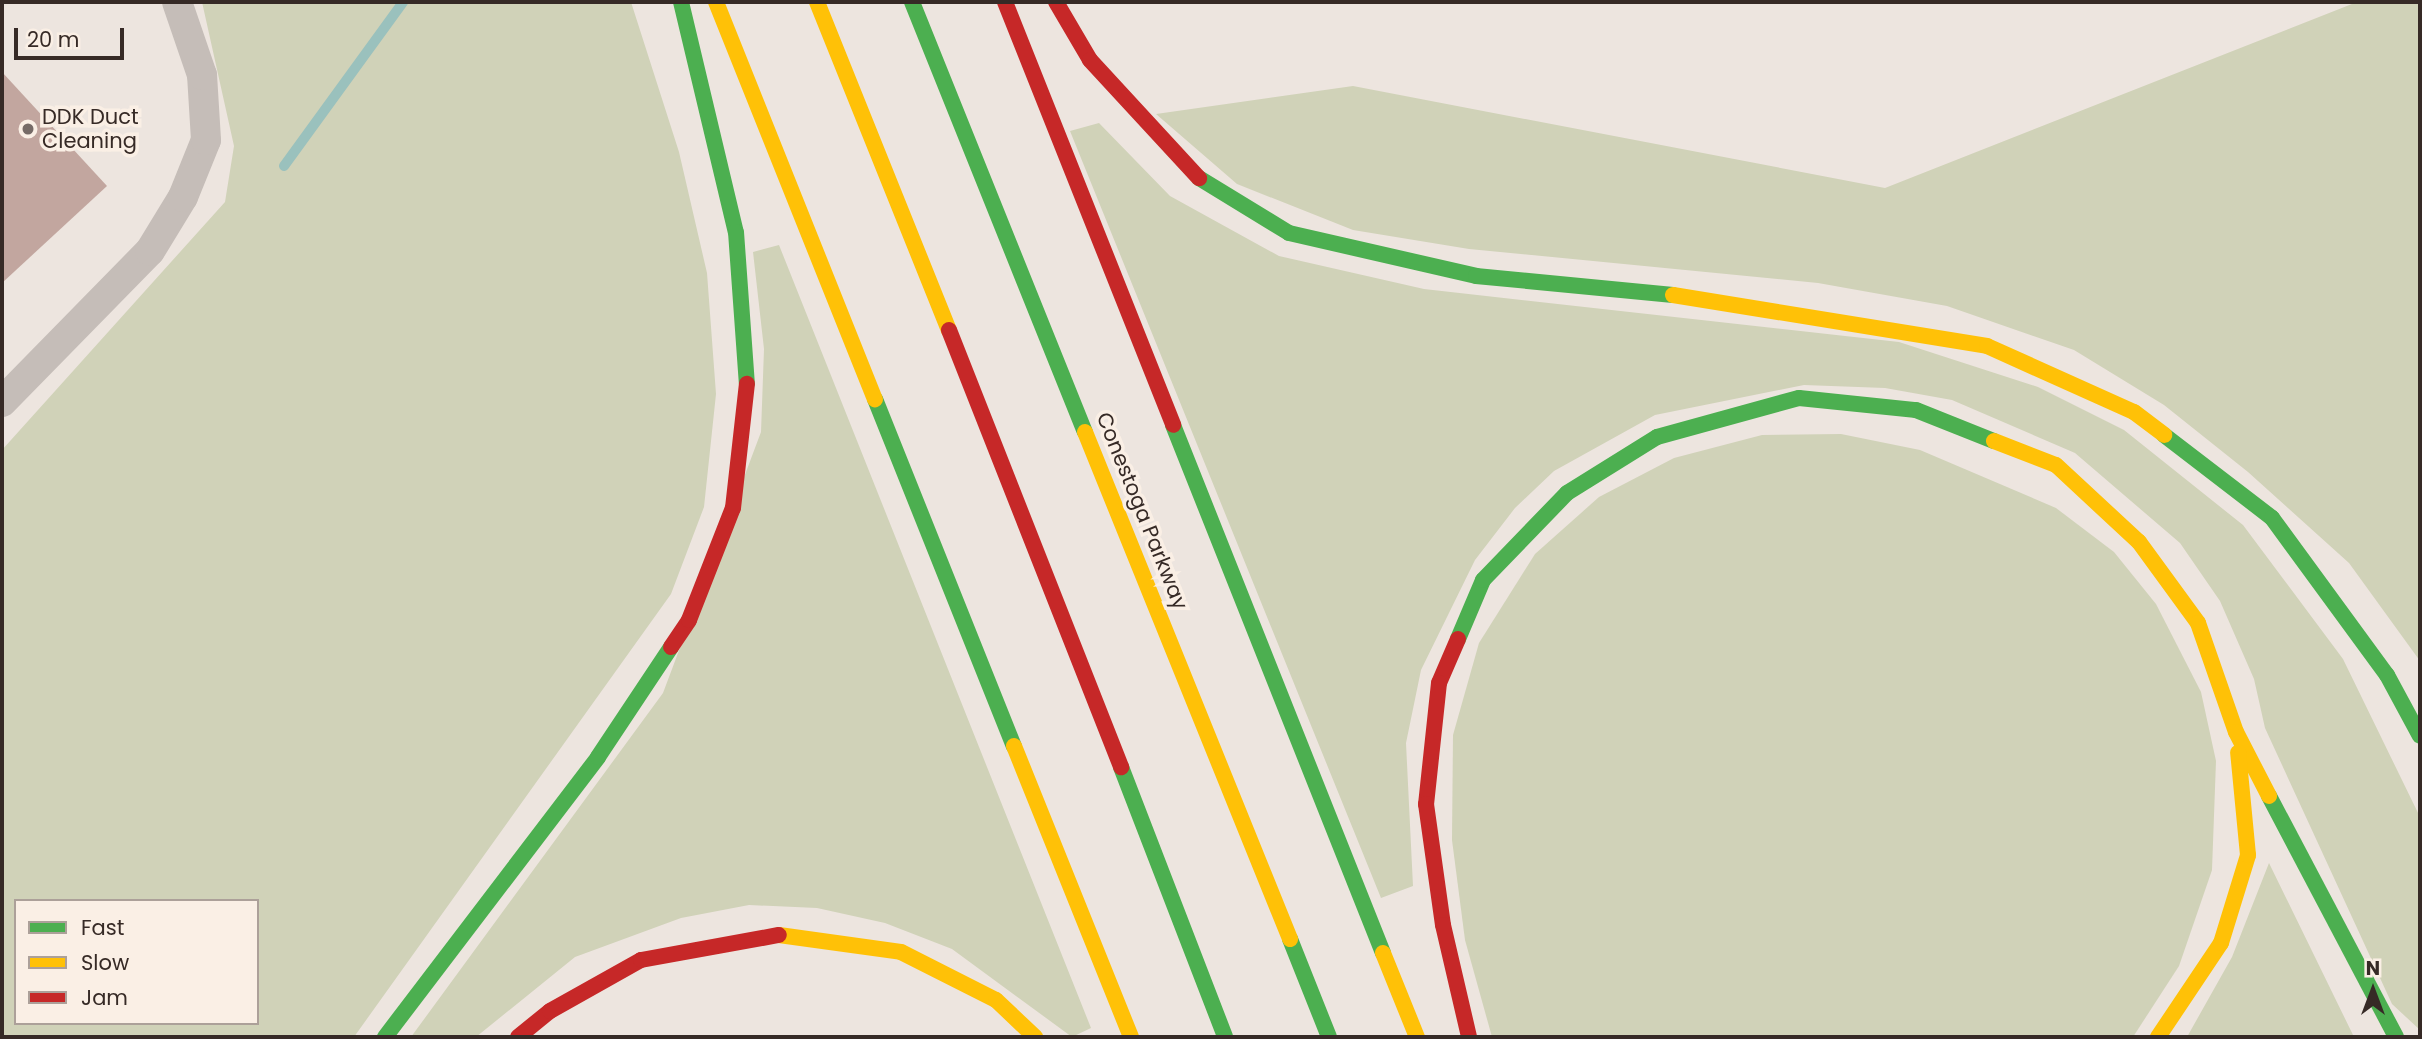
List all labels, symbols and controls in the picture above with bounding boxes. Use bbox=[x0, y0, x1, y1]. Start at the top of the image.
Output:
scale bar bbox=[18, 14, 128, 58]
text: 20 m bbox=[27, 25, 80, 54]
place label: DDK Duct Cleaning bbox=[42, 104, 139, 154]
marker: DDK Duct Cleaning bbox=[20, 121, 36, 137]
street label: Conestoga Parkway bbox=[1091, 409, 1193, 613]
legend bbox=[14, 899, 259, 1025]
text: Fast bbox=[81, 913, 124, 942]
text: Slow bbox=[81, 948, 129, 977]
north arrow bbox=[2338, 955, 2408, 1025]
text: N bbox=[2366, 955, 2380, 982]
text: Jam bbox=[81, 983, 128, 1012]

